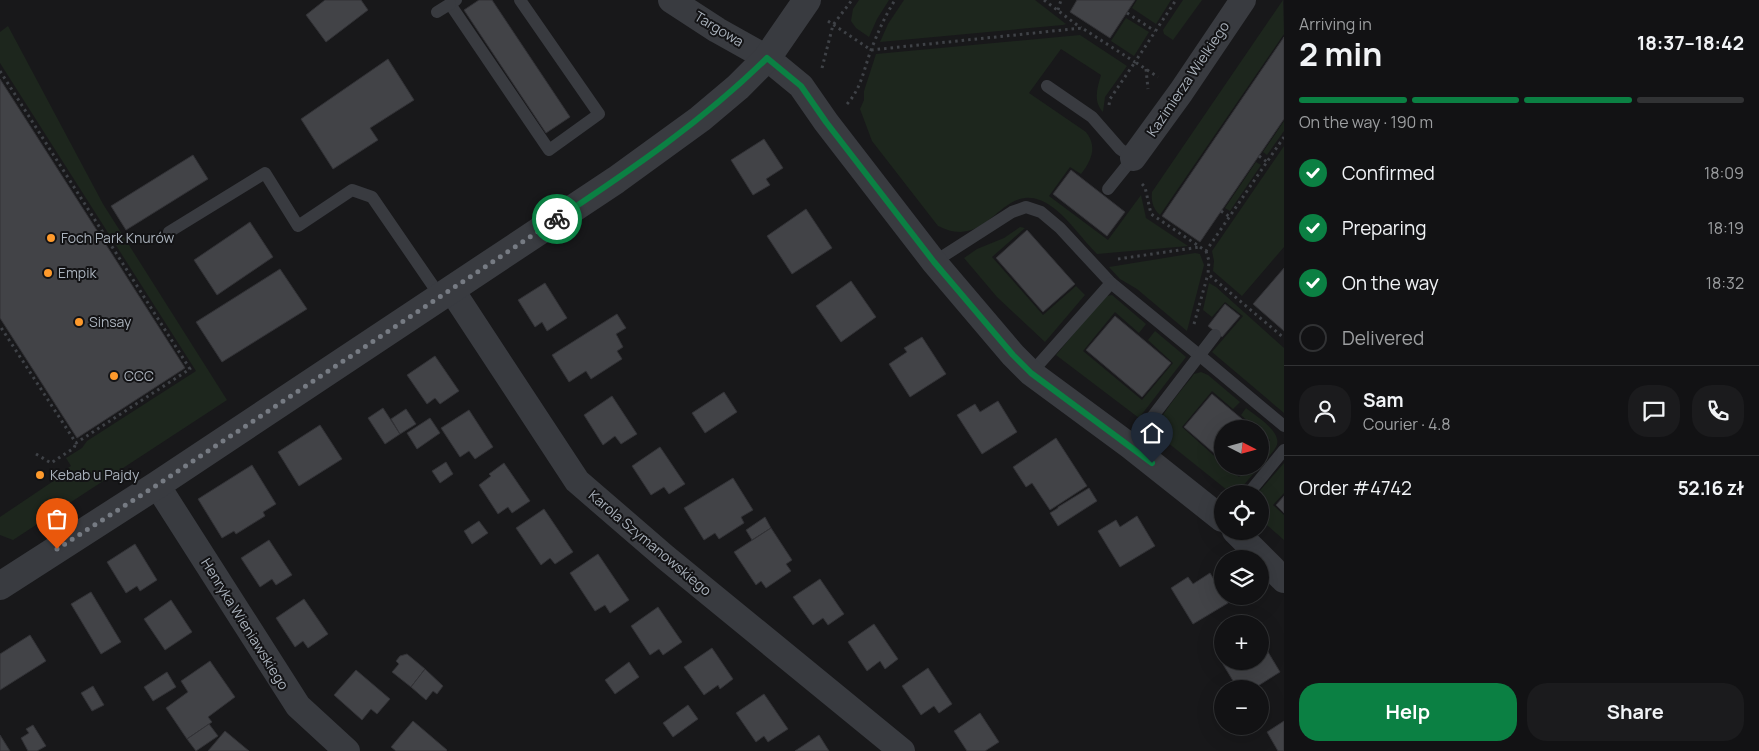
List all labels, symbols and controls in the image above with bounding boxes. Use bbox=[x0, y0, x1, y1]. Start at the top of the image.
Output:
street label: Targowa bbox=[691, 6, 747, 51]
text: Arriving in bbox=[1299, 13, 1372, 35]
street label: Kazimierza Wielkiego bbox=[1142, 17, 1233, 140]
text: 18:37–18:42 bbox=[1637, 30, 1744, 56]
text: 2 min bbox=[1299, 32, 1382, 76]
text: On the way · 190 m bbox=[1299, 111, 1433, 133]
icon: check bbox=[1299, 159, 1327, 187]
text: Confirmed bbox=[1342, 160, 1435, 186]
text: 18:09 bbox=[1704, 162, 1744, 184]
courier bbox=[532, 194, 582, 244]
icon: bike bbox=[543, 205, 571, 233]
icon: check bbox=[1299, 214, 1327, 242]
text: Preparing bbox=[1342, 215, 1427, 241]
text: 18:19 bbox=[1708, 217, 1744, 239]
place label: Foch Park Knurów bbox=[61, 228, 175, 247]
marker: Foch Park Knurów bbox=[45, 232, 57, 244]
place label: Empik bbox=[58, 263, 97, 282]
marker: Empik bbox=[42, 267, 54, 279]
icon: check bbox=[1299, 269, 1327, 297]
text: On the way bbox=[1342, 270, 1439, 296]
text: 18:32 bbox=[1706, 272, 1744, 294]
place label: Sinsay bbox=[89, 312, 132, 331]
marker: Sinsay bbox=[73, 316, 85, 328]
text: Delivered bbox=[1342, 325, 1424, 351]
place label: CCC bbox=[124, 366, 154, 385]
marker: CCC bbox=[108, 370, 120, 382]
button: person bbox=[1299, 385, 1351, 437]
button: chat bbox=[1628, 385, 1680, 437]
button: phone bbox=[1692, 385, 1744, 437]
text: Sam bbox=[1363, 387, 1404, 413]
pin bbox=[1131, 412, 1173, 463]
text: Courier · 4.8 bbox=[1363, 413, 1451, 435]
icon: home bbox=[1138, 419, 1166, 447]
north arrow bbox=[1214, 420, 1269, 475]
map controls bbox=[1214, 420, 1269, 735]
place label: Kebab u Pajdy bbox=[50, 465, 140, 484]
marker: Kebab u Pajdy bbox=[34, 469, 46, 481]
text: Order #4742 bbox=[1299, 475, 1412, 501]
text: 52.16 zł bbox=[1678, 475, 1744, 501]
button: locate bbox=[1214, 485, 1269, 540]
street label: Karola Szymanowskiego bbox=[585, 486, 716, 600]
pin bbox=[36, 498, 78, 549]
icon: bag bbox=[43, 505, 71, 533]
button: layers bbox=[1214, 550, 1269, 605]
street label: Henryka Wieniawskiego bbox=[197, 554, 294, 693]
button: + bbox=[1214, 615, 1269, 670]
button: − bbox=[1214, 680, 1269, 735]
button: Help bbox=[1299, 683, 1517, 741]
button: Share bbox=[1527, 683, 1744, 741]

